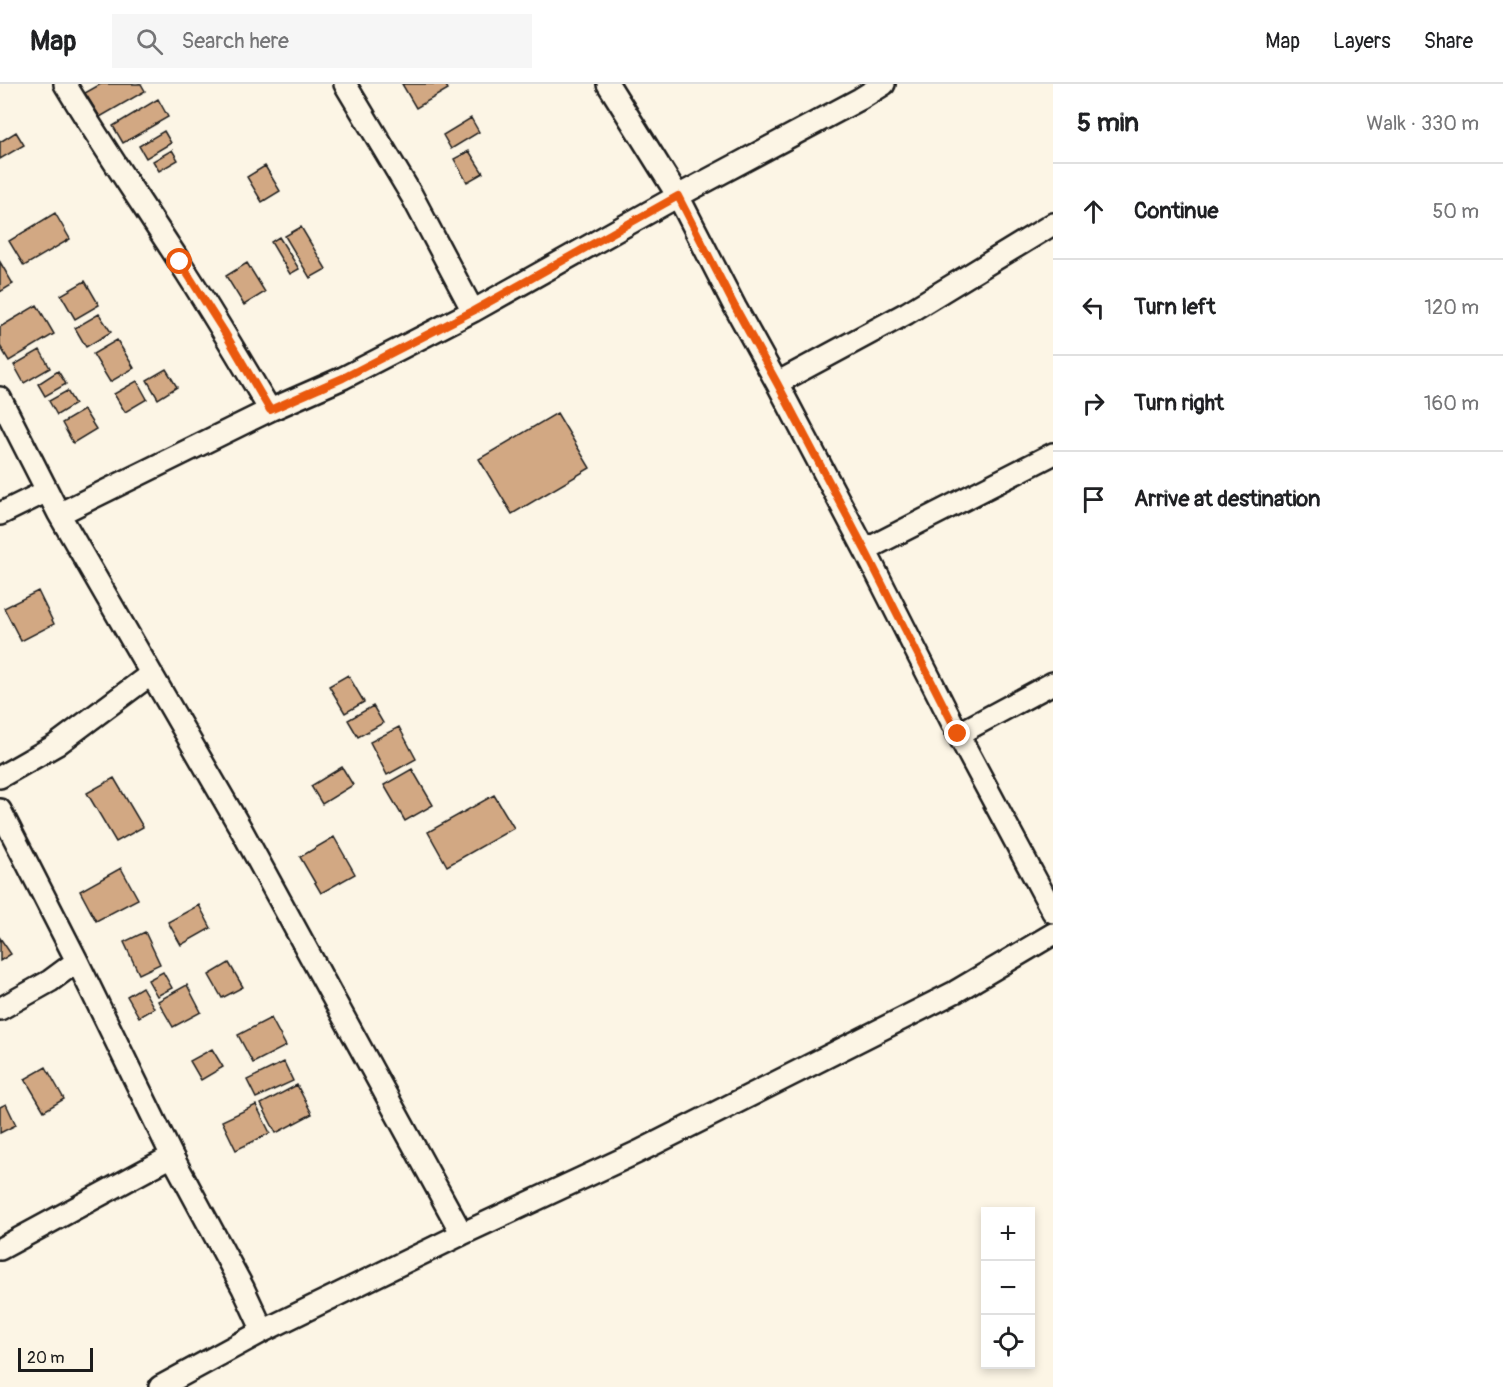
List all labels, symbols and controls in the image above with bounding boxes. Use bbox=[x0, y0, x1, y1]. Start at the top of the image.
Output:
search box bbox=[112, 14, 532, 68]
text: Map bbox=[30, 24, 76, 59]
icon: search bbox=[133, 25, 166, 58]
text: Search here bbox=[181, 27, 289, 55]
text: Map bbox=[1265, 28, 1300, 55]
text: Layers bbox=[1333, 28, 1391, 55]
text: Share bbox=[1424, 28, 1473, 55]
text: 5 min bbox=[1077, 107, 1139, 139]
text: Walk · 330 m bbox=[1366, 111, 1479, 136]
icon: ahead bbox=[1077, 195, 1110, 228]
text: Continue bbox=[1134, 197, 1218, 225]
text: 50 m bbox=[1432, 199, 1479, 224]
route start bbox=[166, 248, 192, 274]
icon: left bbox=[1077, 291, 1110, 324]
text: Turn left bbox=[1134, 293, 1216, 321]
text: 120 m bbox=[1424, 295, 1479, 320]
icon: right bbox=[1077, 387, 1110, 420]
text: Turn right bbox=[1134, 389, 1224, 417]
text: 160 m bbox=[1424, 391, 1479, 416]
icon: arrive bbox=[1077, 483, 1110, 516]
text: Arrive at destination bbox=[1134, 485, 1320, 513]
route end bbox=[944, 720, 970, 746]
map controls bbox=[981, 1207, 1035, 1369]
button: + bbox=[981, 1207, 1035, 1261]
button: − bbox=[981, 1261, 1035, 1315]
button: locate bbox=[981, 1315, 1035, 1369]
scale bar bbox=[18, 1345, 93, 1372]
text: 20 m bbox=[27, 1348, 65, 1368]

